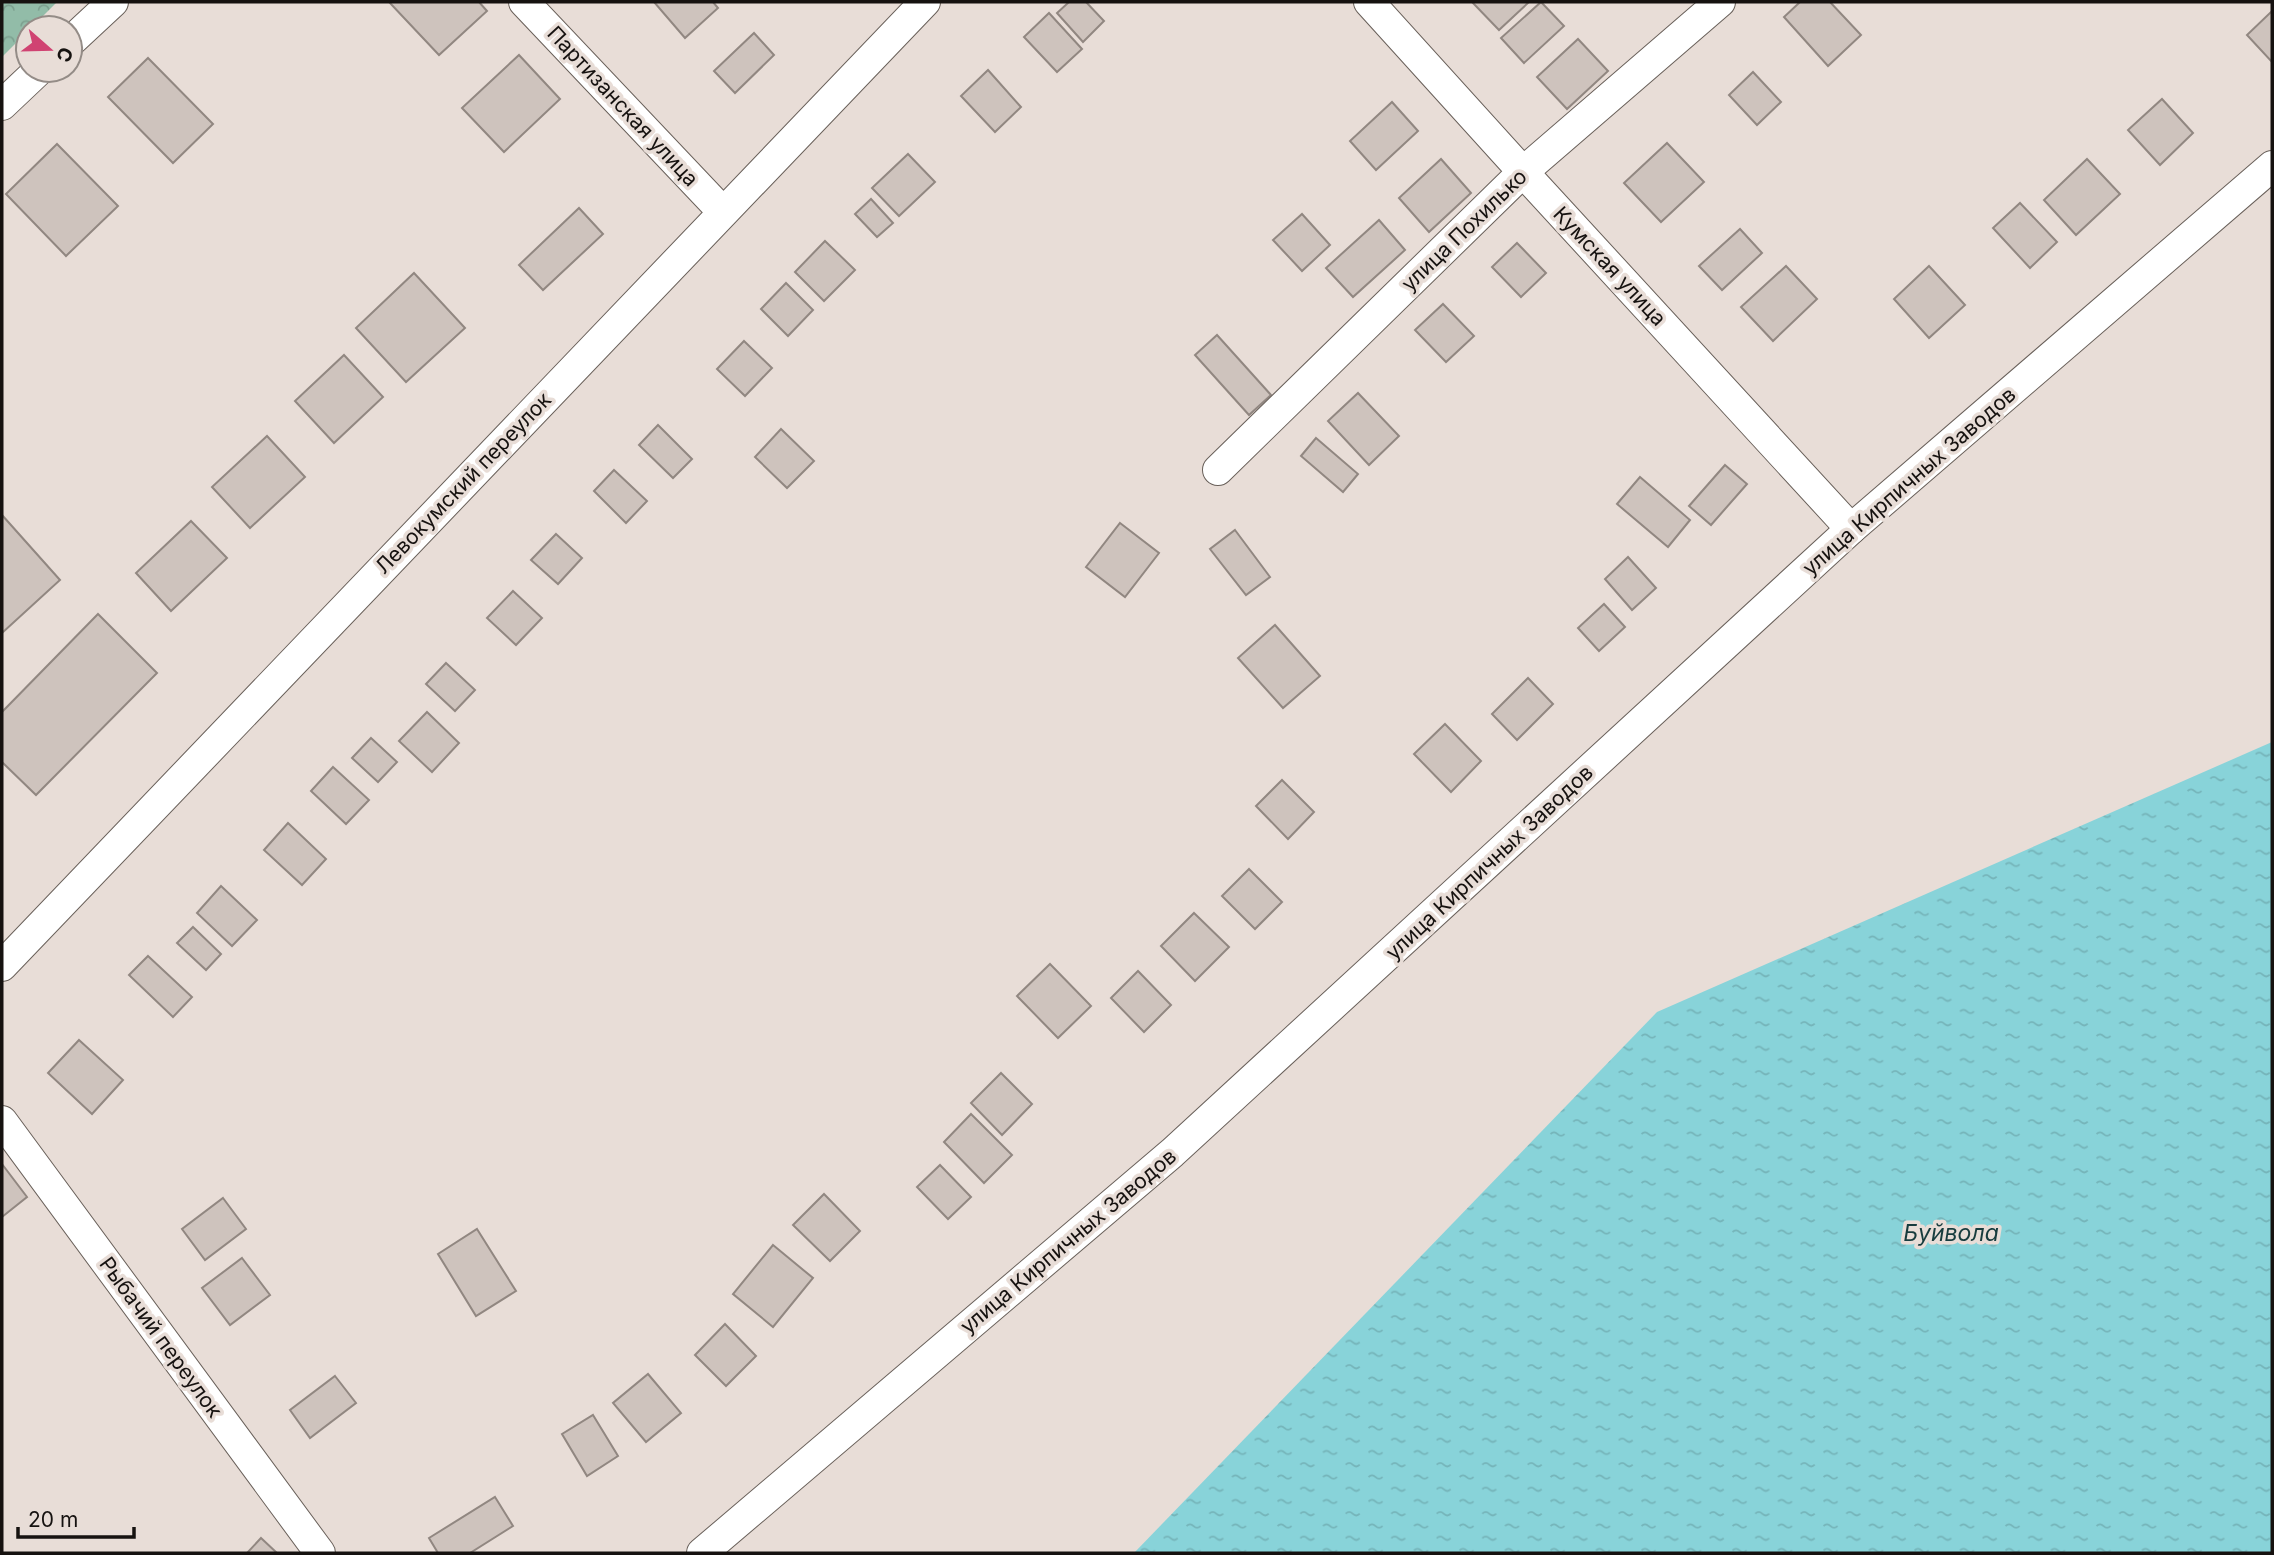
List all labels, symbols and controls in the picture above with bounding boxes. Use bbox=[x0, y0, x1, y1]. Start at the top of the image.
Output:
north arrow bbox=[14, 14, 84, 84]
street label: Партизанская улица bbox=[542, 21, 704, 191]
text: С bbox=[51, 44, 78, 65]
street label: улица Похилько bbox=[1396, 164, 1532, 296]
street label: Кумская улица bbox=[1548, 201, 1672, 331]
street label: улица Кирпичных Заводов bbox=[1797, 382, 2021, 580]
street label: Левокумский переулок bbox=[370, 387, 556, 579]
street label: улица Кирпичных Заводов bbox=[1380, 759, 1598, 965]
street label: улица Кирпичных Заводов bbox=[955, 1143, 1181, 1339]
water label: Буйвола bbox=[1903, 1219, 1999, 1247]
street label: Рыбачий переулок bbox=[94, 1252, 228, 1423]
scale bar bbox=[18, 1496, 133, 1540]
text: 20 m bbox=[28, 1507, 78, 1532]

